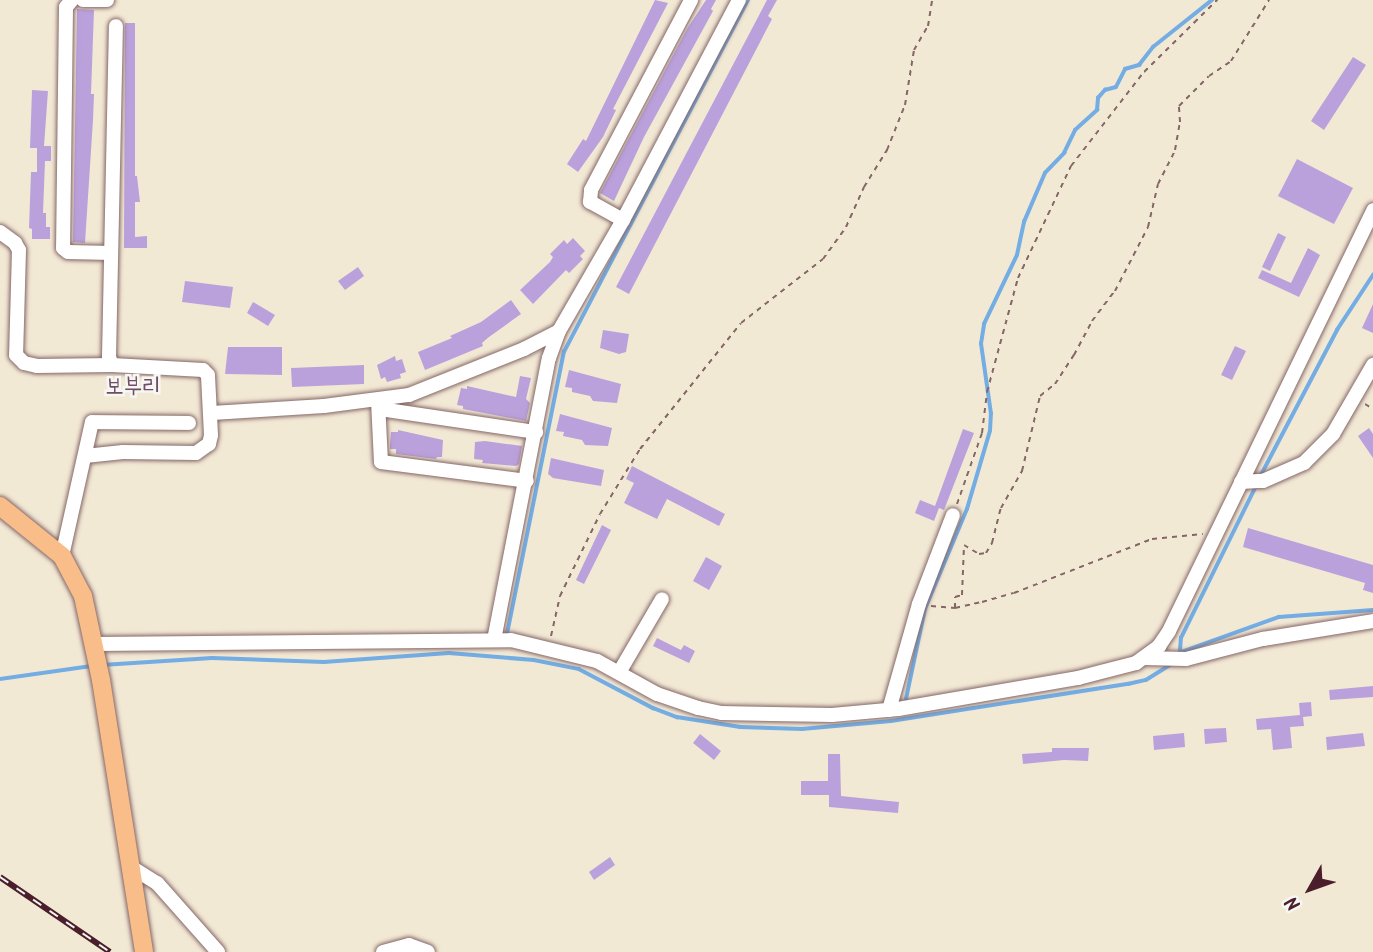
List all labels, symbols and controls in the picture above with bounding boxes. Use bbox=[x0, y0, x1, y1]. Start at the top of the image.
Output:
district label: 보부리 bbox=[105, 373, 161, 401]
north arrow bbox=[1275, 854, 1345, 924]
text: N bbox=[1279, 888, 1309, 917]

